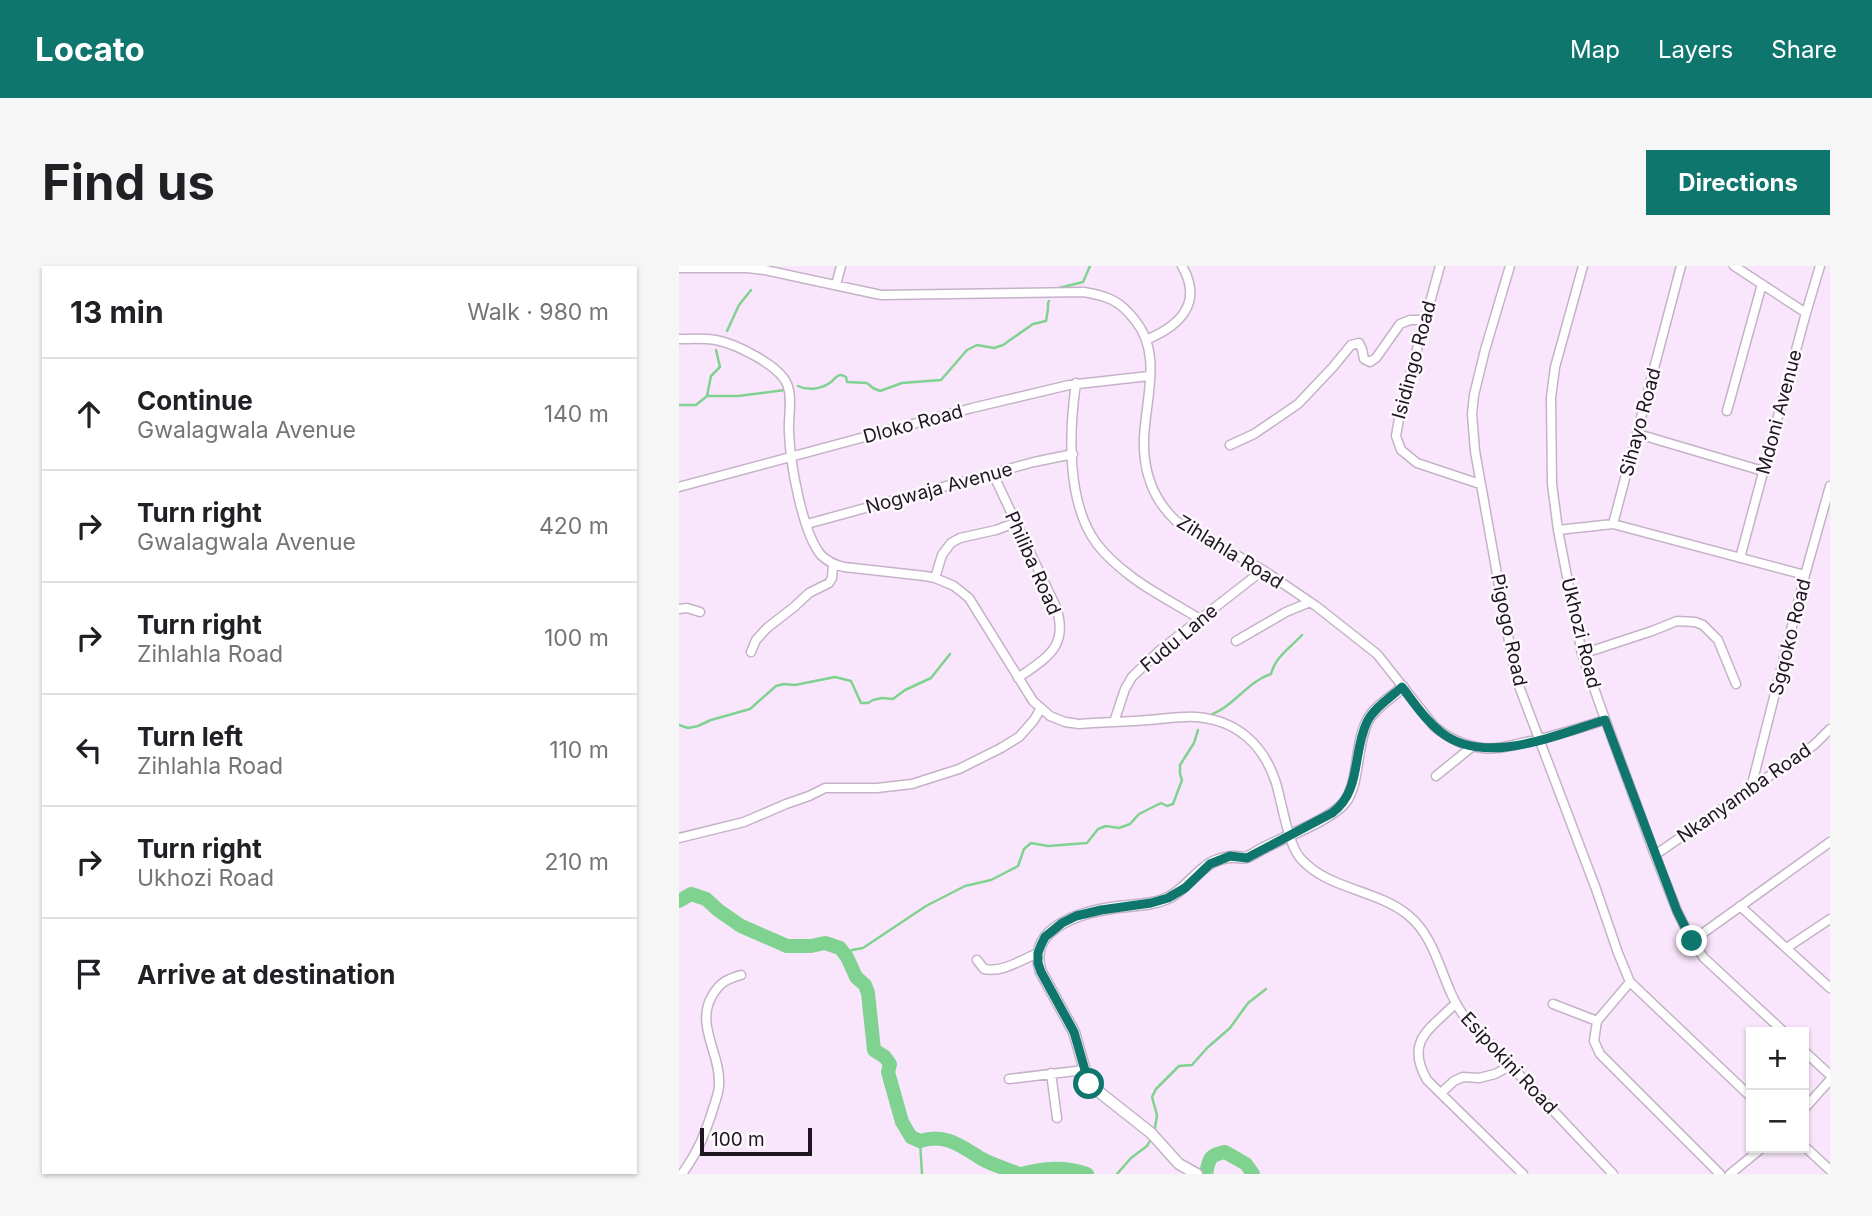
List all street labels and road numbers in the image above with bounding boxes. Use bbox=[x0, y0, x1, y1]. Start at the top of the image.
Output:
street label: Isidingo Road bbox=[1387, 298, 1441, 422]
street label: Mdoni Avenue bbox=[1751, 347, 1807, 477]
street label: Sihayo Road bbox=[1614, 365, 1666, 479]
street label: Dloko Road bbox=[861, 400, 965, 448]
street label: Nogwaja Avenue bbox=[863, 457, 1015, 519]
street label: Philiba Road bbox=[1000, 508, 1066, 618]
street label: Zihlahla Road bbox=[1173, 510, 1287, 594]
street label: Pigogo Road bbox=[1486, 572, 1532, 688]
street label: Ukhozi Road bbox=[1556, 575, 1606, 691]
street label: Sgqoko Road bbox=[1764, 576, 1816, 698]
street label: Fudu Lane bbox=[1136, 599, 1222, 677]
street label: Nkanyamba Road bbox=[1673, 738, 1815, 848]
street label: Esipokini Road bbox=[1456, 1007, 1562, 1119]

